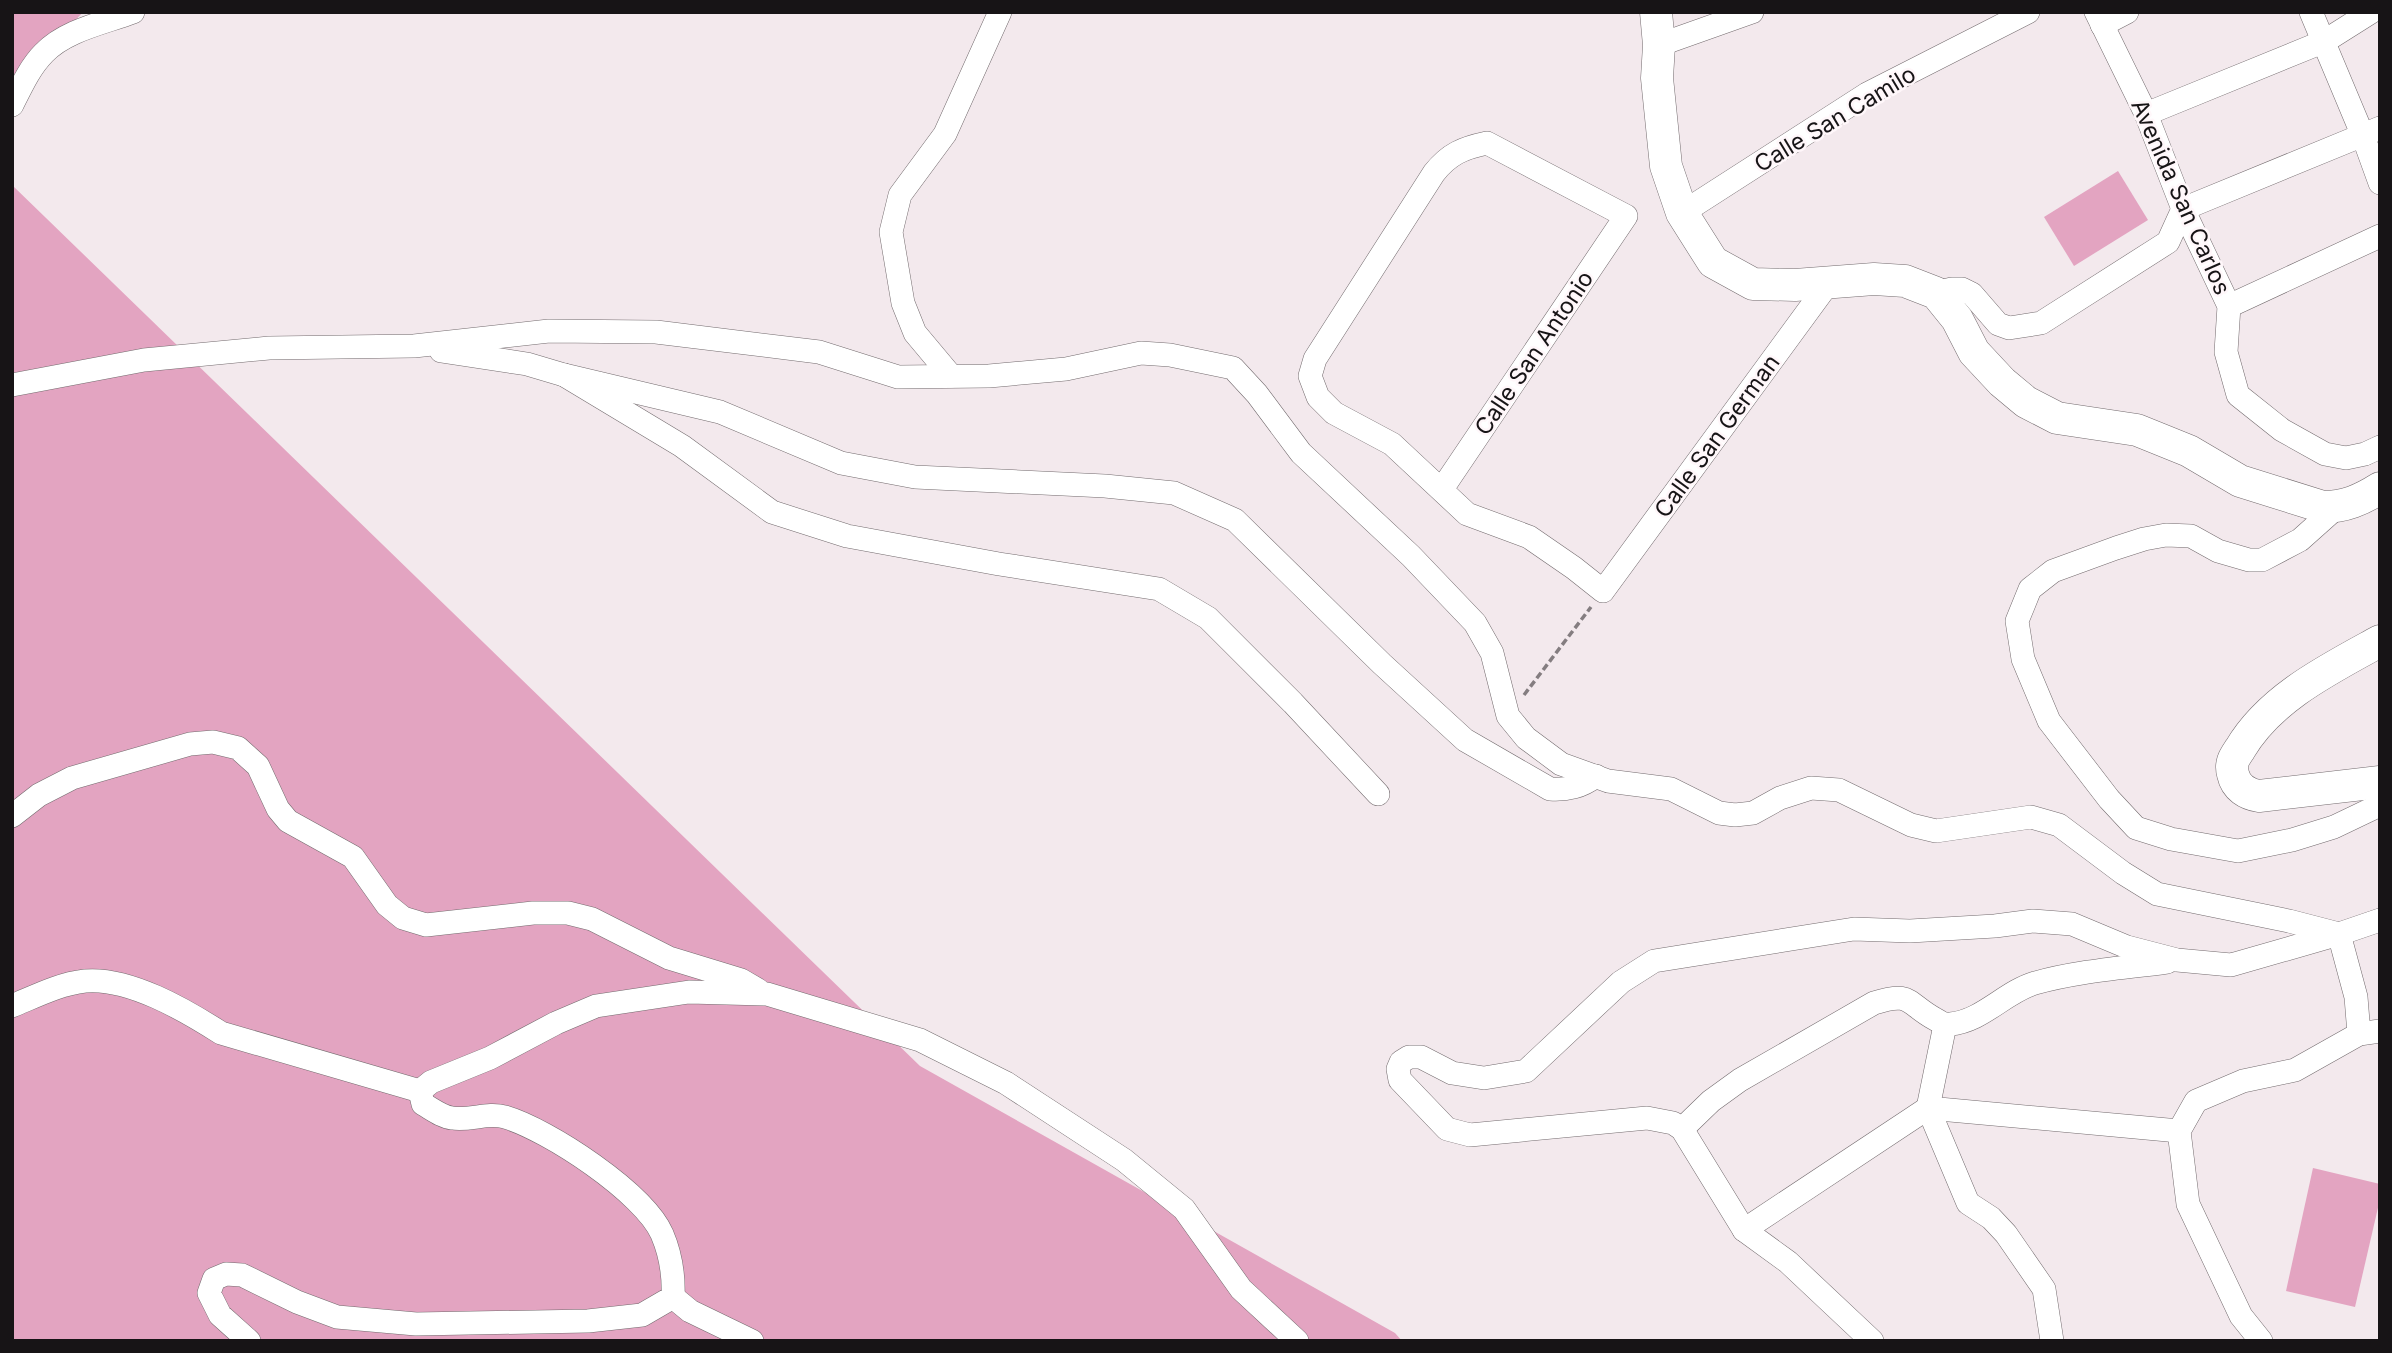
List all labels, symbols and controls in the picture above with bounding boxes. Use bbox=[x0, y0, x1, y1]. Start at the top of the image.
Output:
street label: Calle San Camilo bbox=[1749, 60, 1921, 178]
street label: Avenida San Carlos bbox=[2125, 95, 2237, 299]
street label: Calle San Antonio bbox=[1469, 266, 1599, 440]
street label: Calle San German bbox=[1648, 349, 1786, 523]

